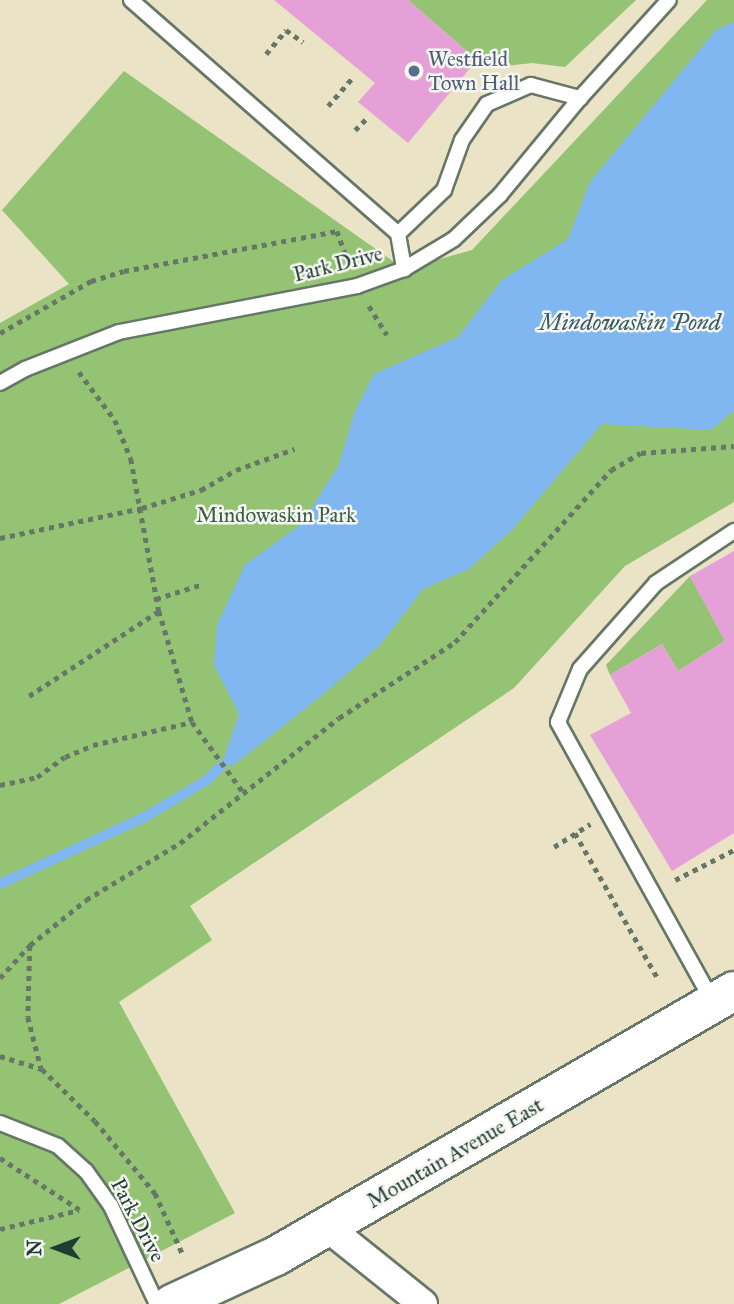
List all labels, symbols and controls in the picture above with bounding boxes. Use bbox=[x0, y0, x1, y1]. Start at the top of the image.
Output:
place label: Westfield Town Hall bbox=[428, 46, 519, 96]
marker: Westfield Town Hall bbox=[406, 63, 422, 79]
street label: Park Drive bbox=[291, 241, 385, 287]
water label: Mindowaskin Pond bbox=[539, 308, 721, 336]
park label: Mindowaskin Park bbox=[196, 502, 356, 528]
street label: Mountain Avenue East bbox=[362, 1092, 548, 1214]
street label: Park Drive bbox=[106, 1174, 170, 1266]
north arrow bbox=[21, 1213, 91, 1283]
text: N bbox=[23, 1240, 46, 1256]

